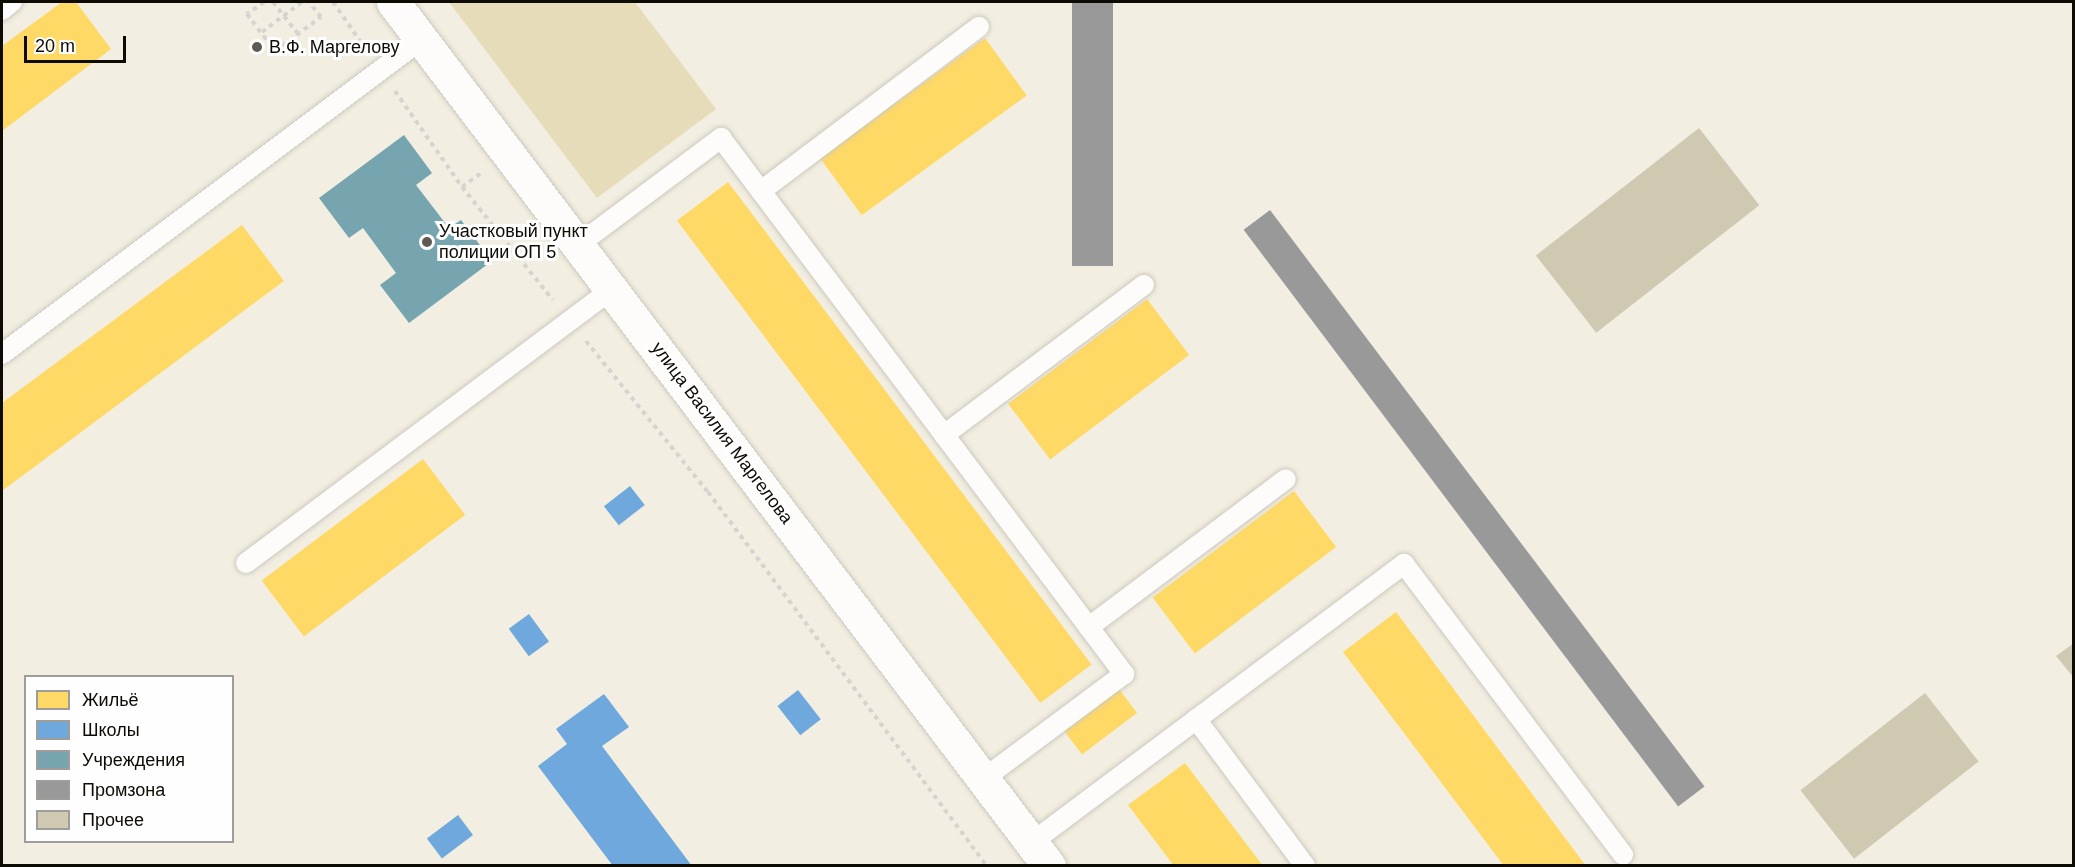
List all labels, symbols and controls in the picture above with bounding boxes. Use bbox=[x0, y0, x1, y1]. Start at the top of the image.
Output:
scale bar bbox=[27, 24, 129, 62]
text: 20 m bbox=[35, 36, 75, 56]
place label: В.Ф. Маргелову bbox=[269, 36, 399, 58]
marker: В.Ф. Маргелову bbox=[250, 40, 264, 54]
place label: Участковый пункт полиции ОП 5 bbox=[439, 221, 588, 264]
marker: Участковый пункт полиции ОП 5 bbox=[420, 235, 434, 249]
street label: улица Василия Маргелова bbox=[647, 338, 797, 528]
legend bbox=[24, 675, 234, 843]
text: Жильё bbox=[82, 690, 139, 710]
text: Школы bbox=[82, 720, 140, 740]
text: Учреждения bbox=[82, 750, 185, 770]
text: Промзона bbox=[82, 780, 165, 800]
text: Прочее bbox=[82, 810, 144, 830]

